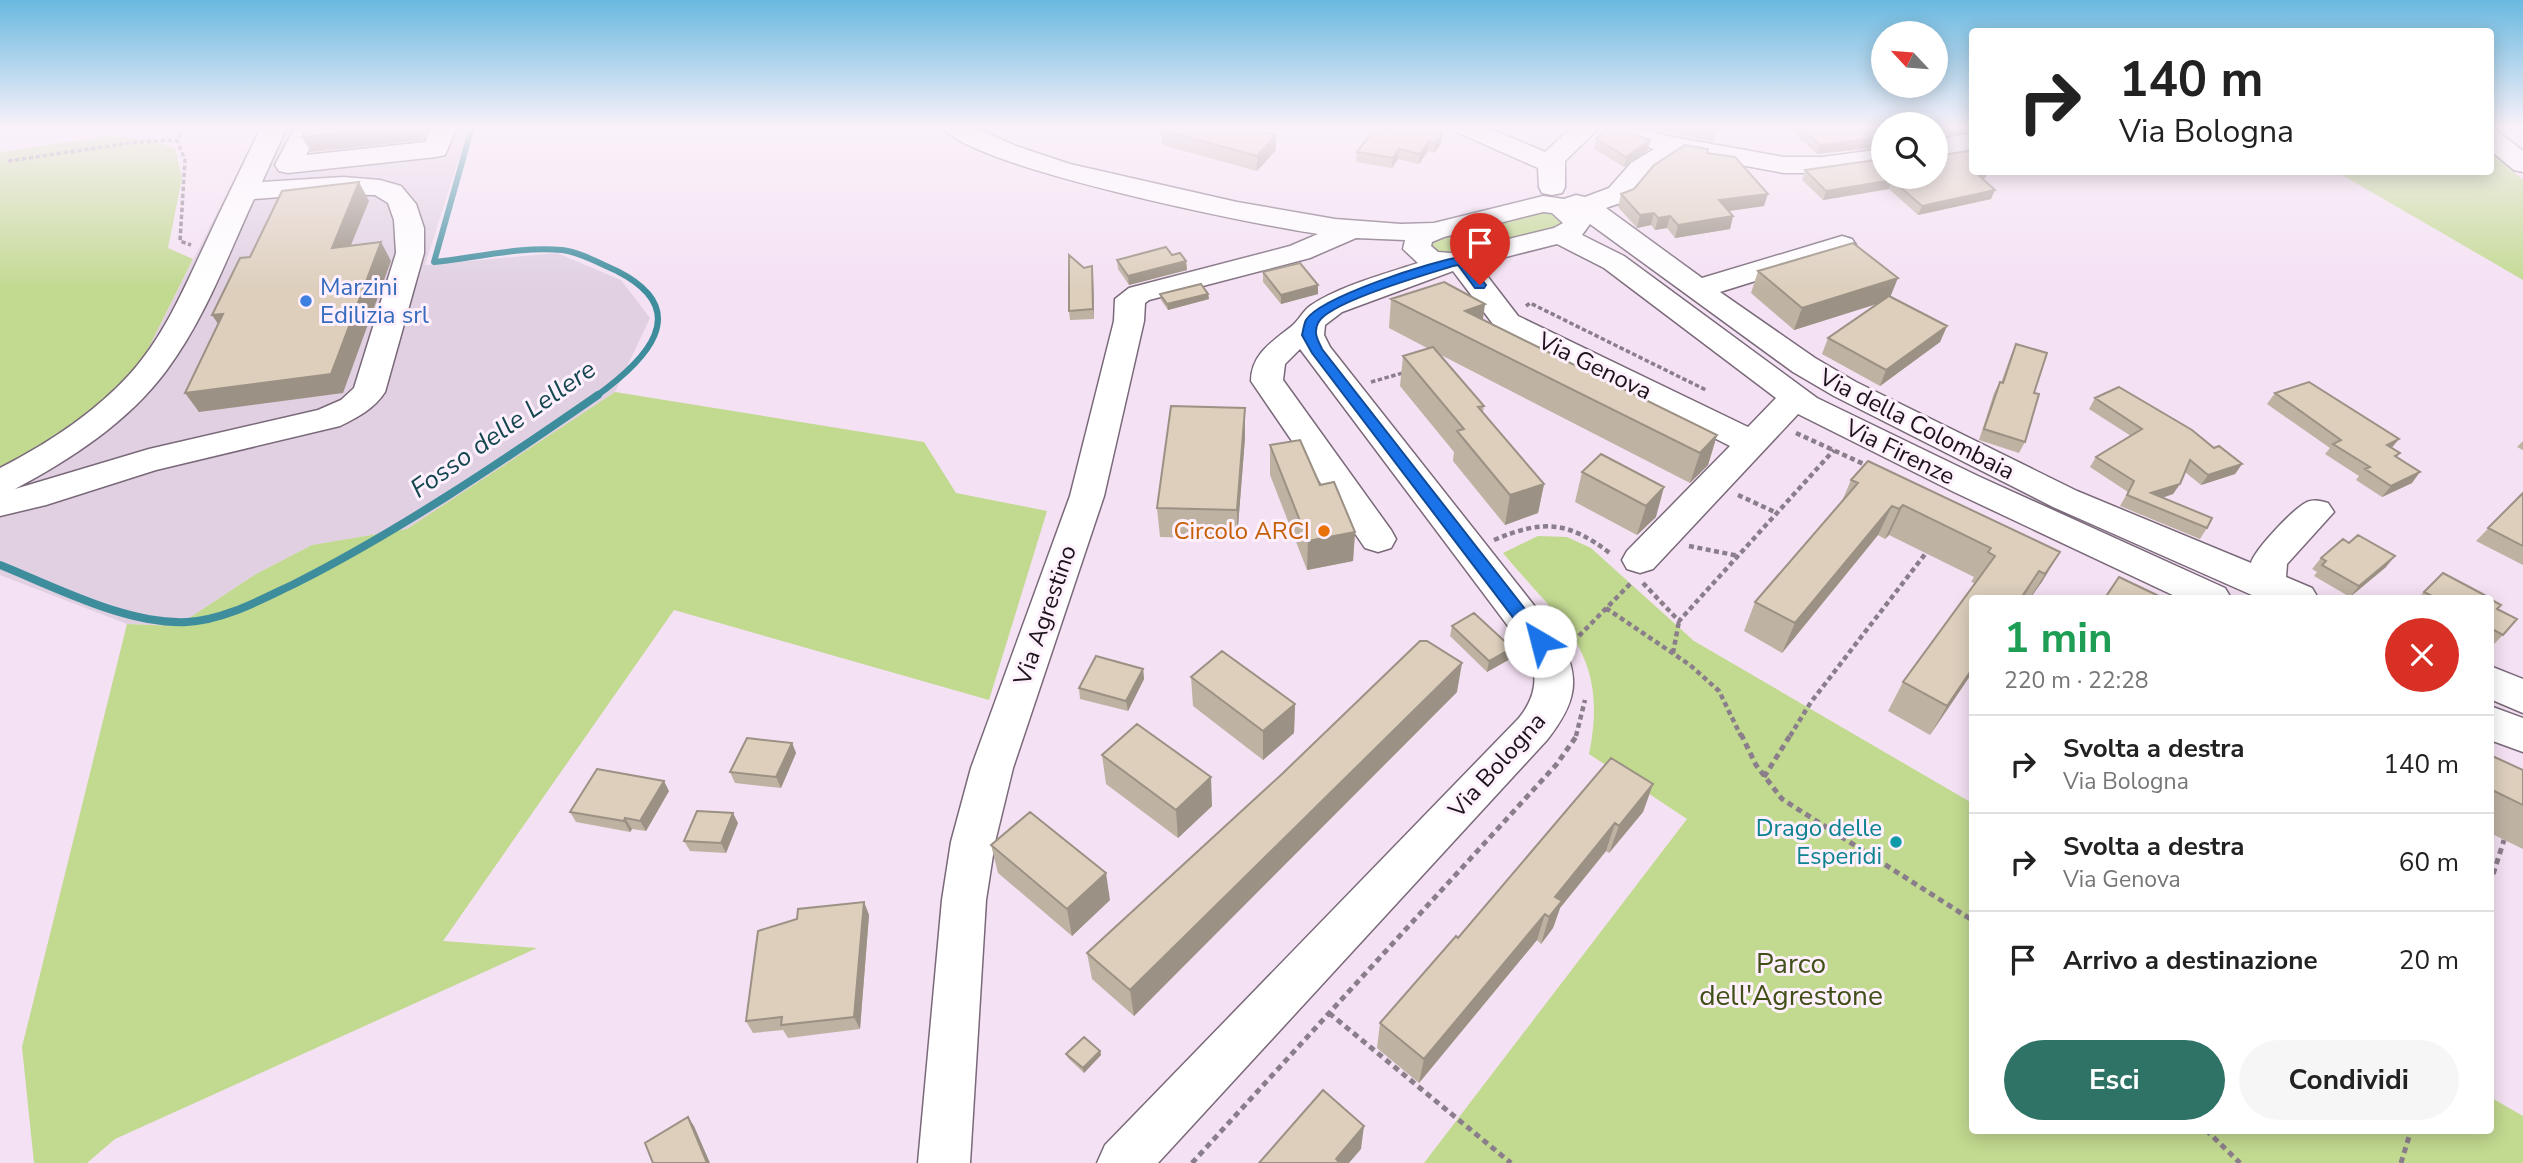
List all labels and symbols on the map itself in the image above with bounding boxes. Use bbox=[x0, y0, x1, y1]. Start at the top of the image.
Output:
north arrow bbox=[1871, 21, 1948, 98]
pin bbox=[1450, 213, 1510, 285]
place label: Marzini Edilizia srl bbox=[320, 271, 429, 331]
marker: Marzini Edilizia srl bbox=[298, 293, 314, 309]
street label: Via Genova bbox=[1532, 324, 1657, 407]
water label: Fosso delle Lellere bbox=[403, 352, 603, 506]
street label: Via della Colombaia bbox=[1813, 360, 2020, 487]
street label: Via Firenze bbox=[1839, 411, 1960, 492]
place label: Circolo ARCI bbox=[1173, 515, 1310, 547]
marker: Circolo ARCI bbox=[1316, 523, 1332, 539]
street label: Via Agrestino bbox=[1006, 541, 1084, 690]
position arrow bbox=[1503, 604, 1577, 678]
street label: Via Bologna bbox=[1441, 706, 1553, 825]
place label: Drago delle Esperidi bbox=[1756, 812, 1882, 872]
marker: Drago delle Esperidi bbox=[1888, 834, 1904, 850]
park label: Parco dell'Agrestone bbox=[1699, 945, 1883, 1015]

